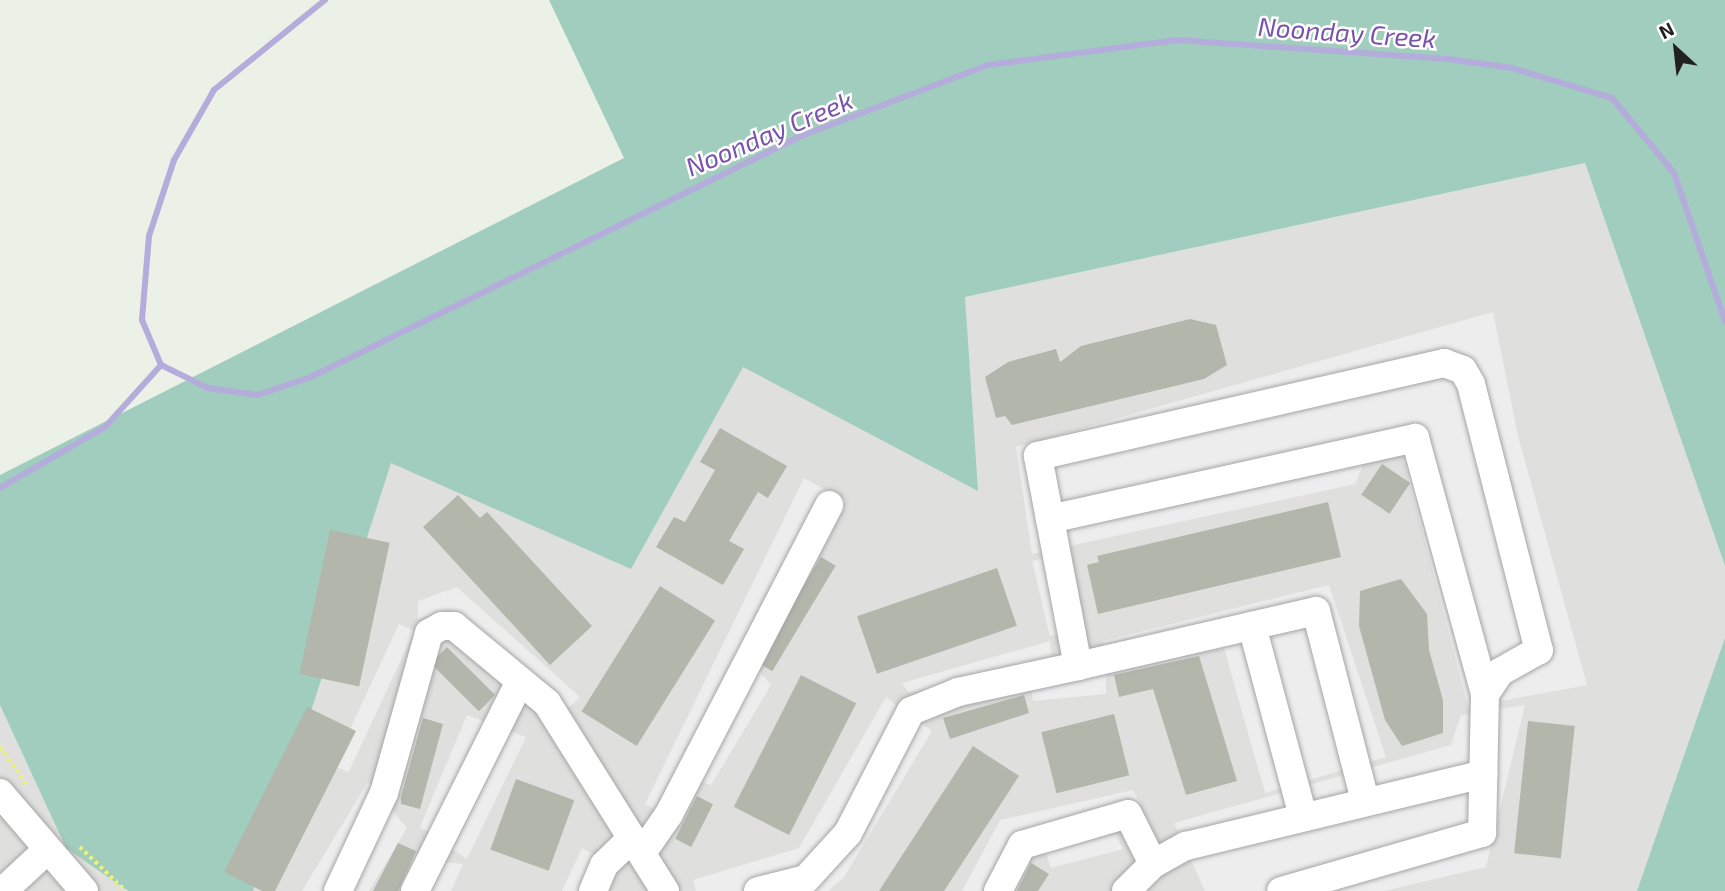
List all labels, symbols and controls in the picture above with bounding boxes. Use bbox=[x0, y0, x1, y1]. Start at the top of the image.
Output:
water label: Noonday Creek bbox=[1257, 10, 1437, 54]
north arrow bbox=[1641, 14, 1711, 84]
text: N bbox=[1655, 16, 1678, 43]
water label: Noonday Creek bbox=[681, 84, 857, 182]

